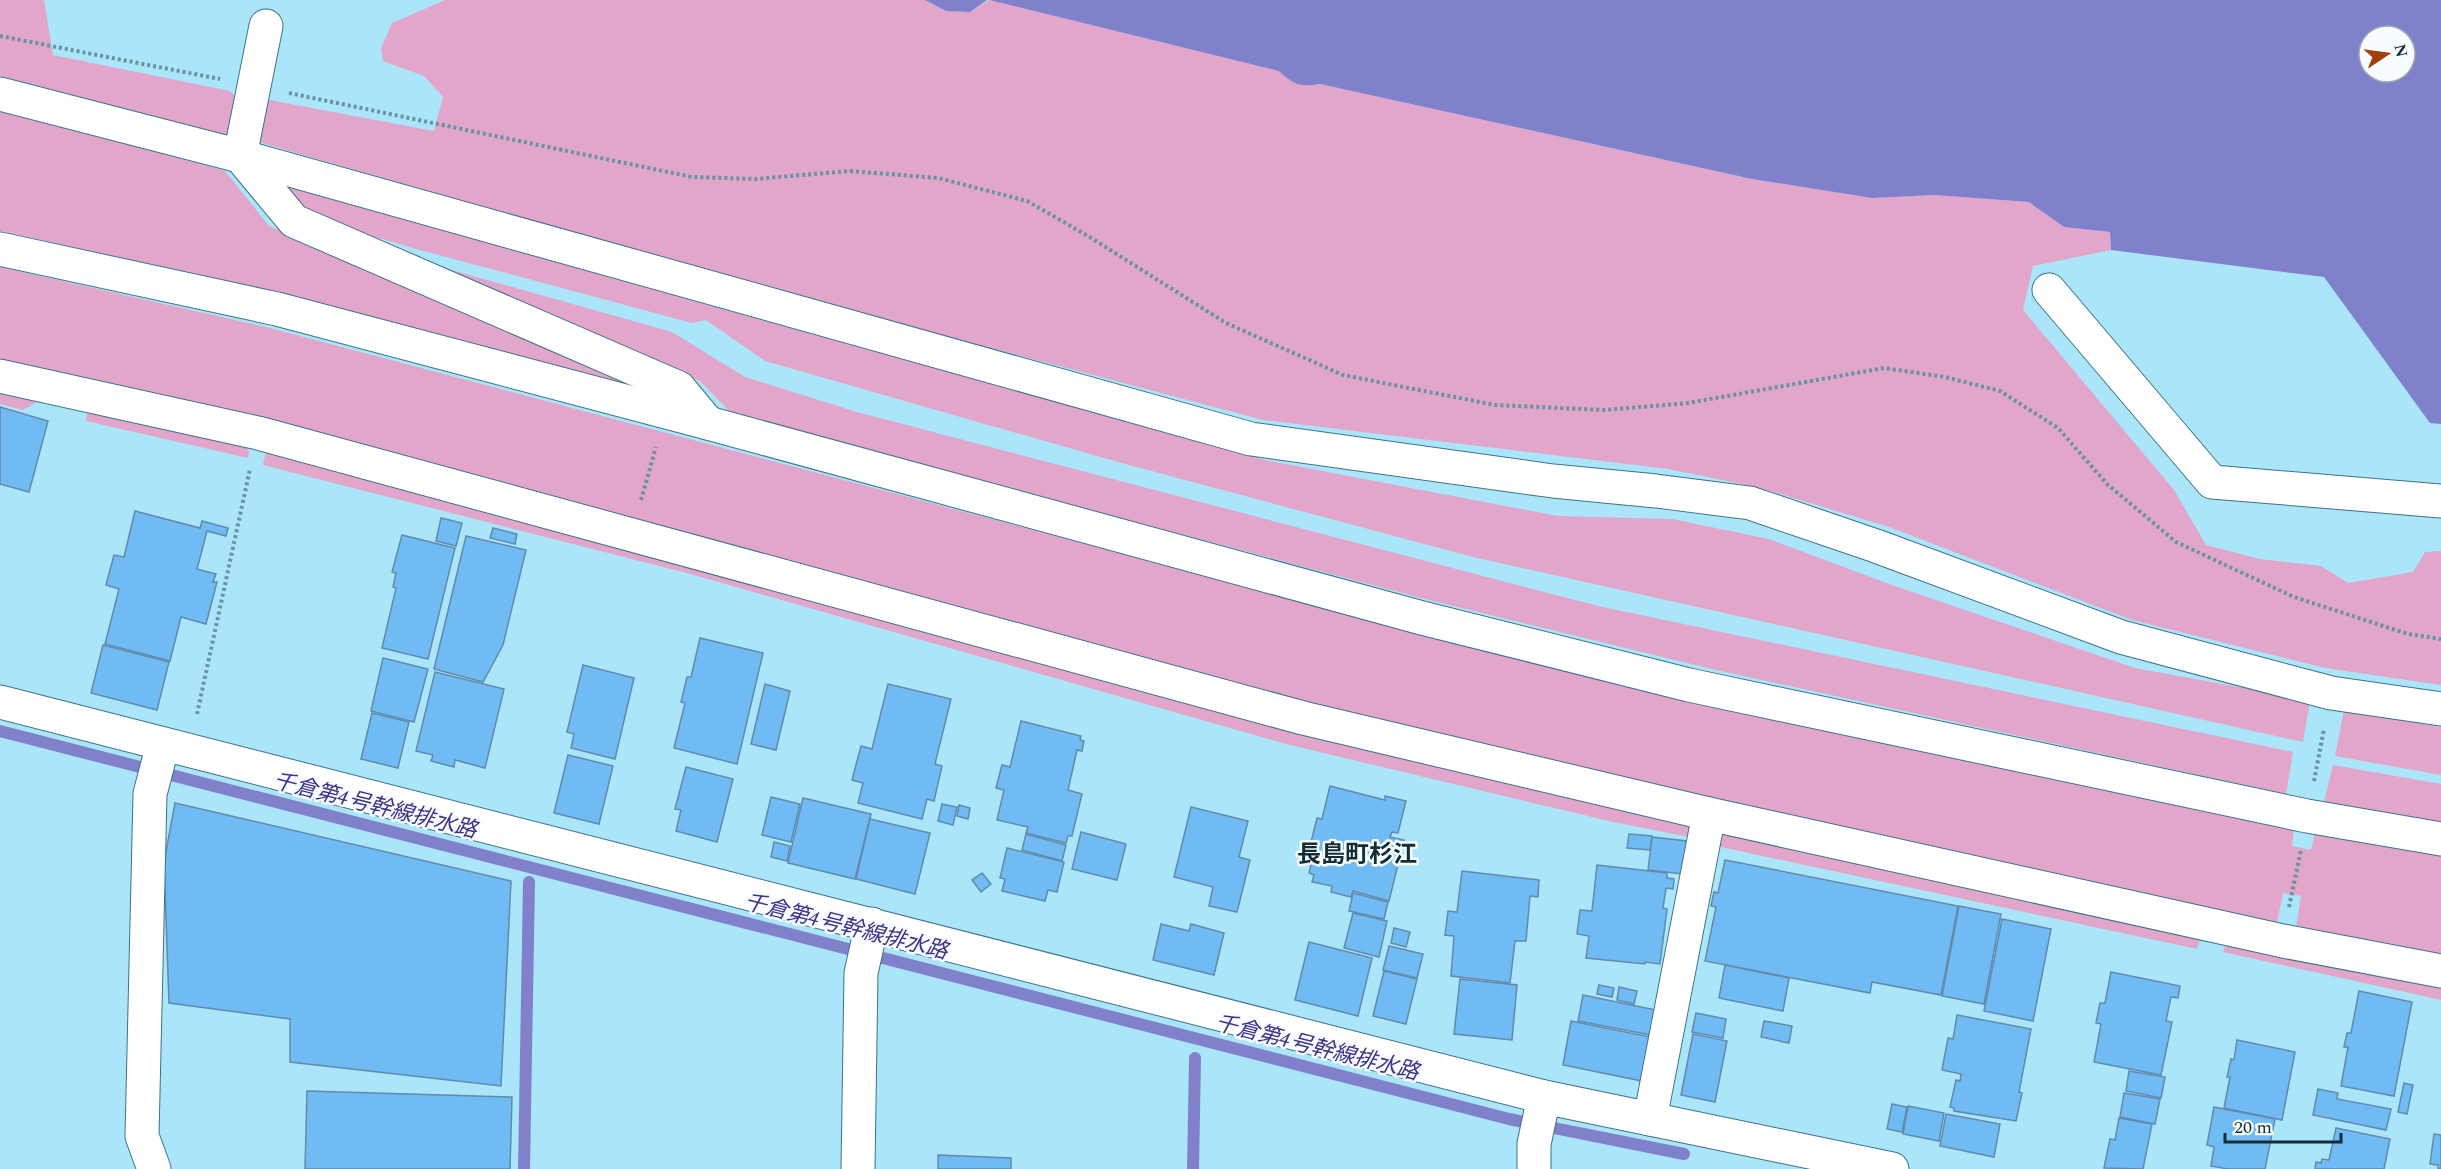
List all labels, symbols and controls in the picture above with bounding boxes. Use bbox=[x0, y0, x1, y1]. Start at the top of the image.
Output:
north arrow bbox=[2357, 24, 2417, 84]
text: N bbox=[2387, 42, 2414, 60]
water label: 千倉第4号幹線排水路 bbox=[270, 765, 482, 848]
district label: 長島町杉江 bbox=[1297, 837, 1417, 873]
water label: 千倉第4号幹線排水路 bbox=[741, 886, 953, 969]
water label: 千倉第4号幹線排水路 bbox=[1212, 1007, 1424, 1090]
scale bar bbox=[2225, 1106, 2340, 1144]
text: 20 m bbox=[2234, 1114, 2272, 1141]

